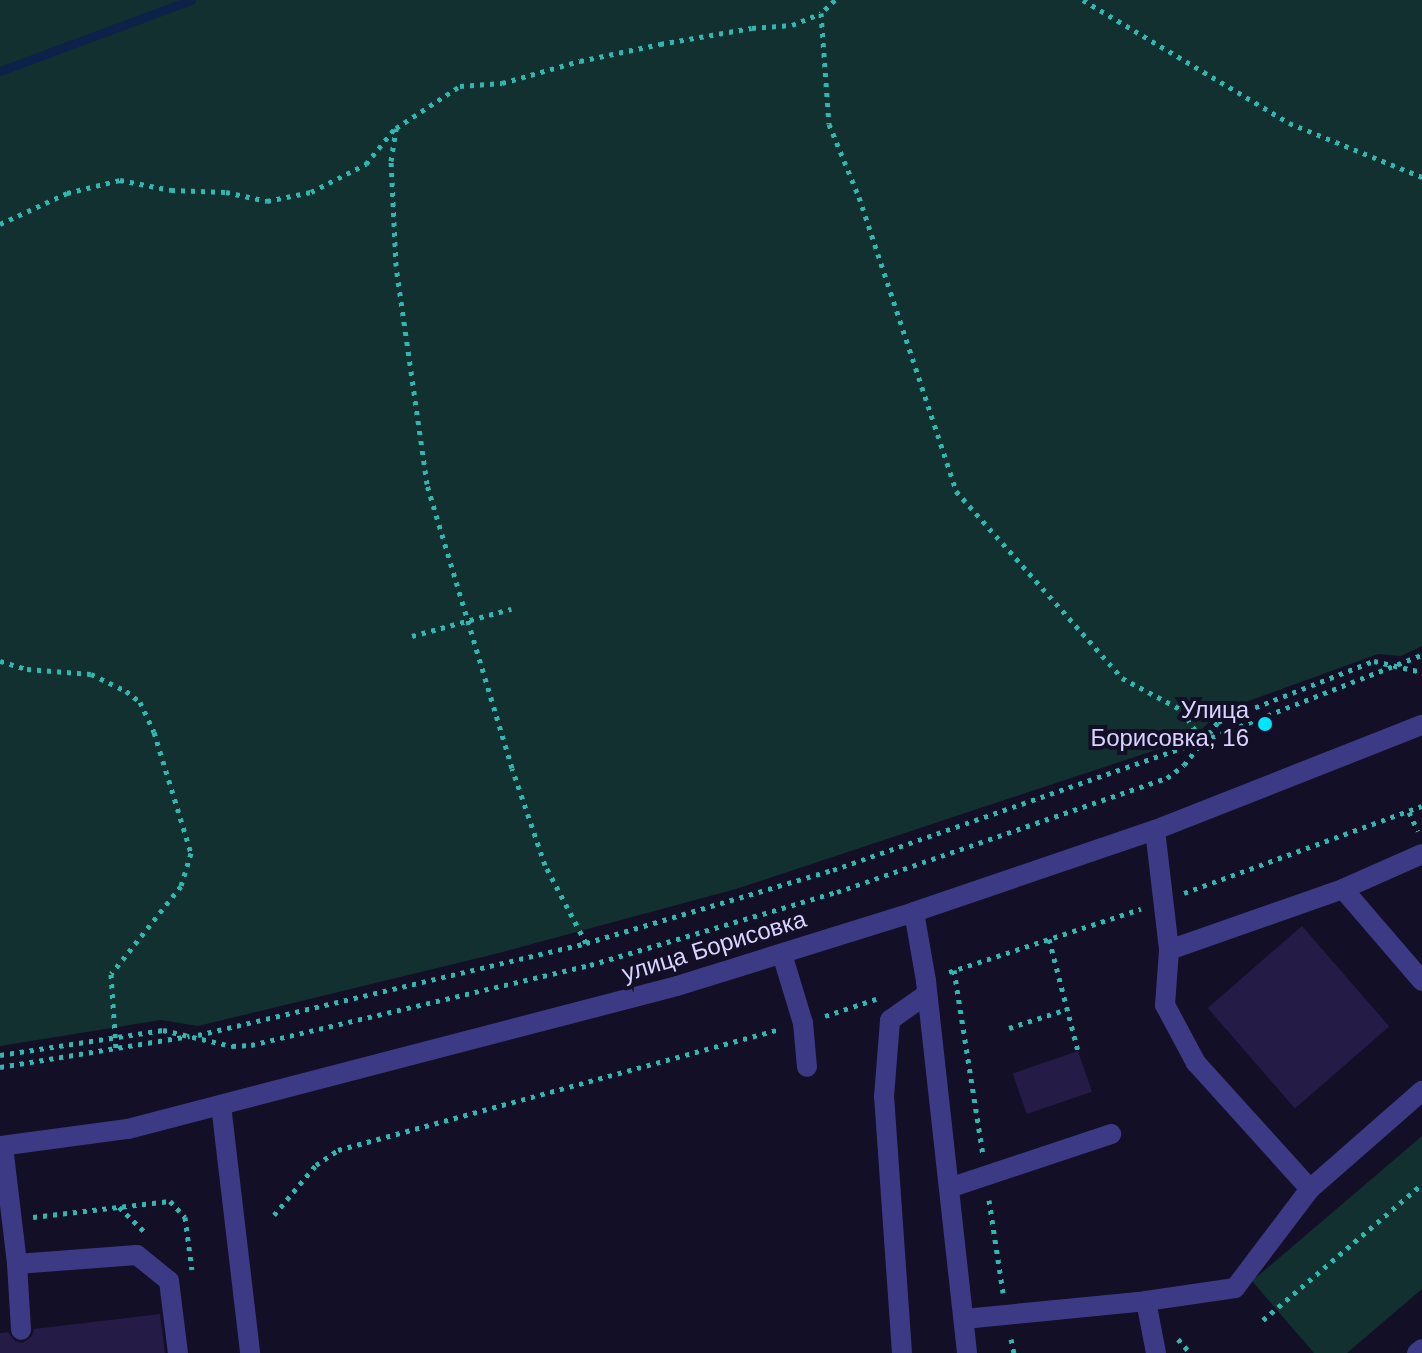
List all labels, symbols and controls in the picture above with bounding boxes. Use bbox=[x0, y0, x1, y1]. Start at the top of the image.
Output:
place label: Улица Борисовка, 16 bbox=[1090, 696, 1249, 752]
marker: Улица Борисовка, 16 bbox=[1256, 715, 1274, 733]
street label: улица Борисовка bbox=[618, 904, 810, 988]

